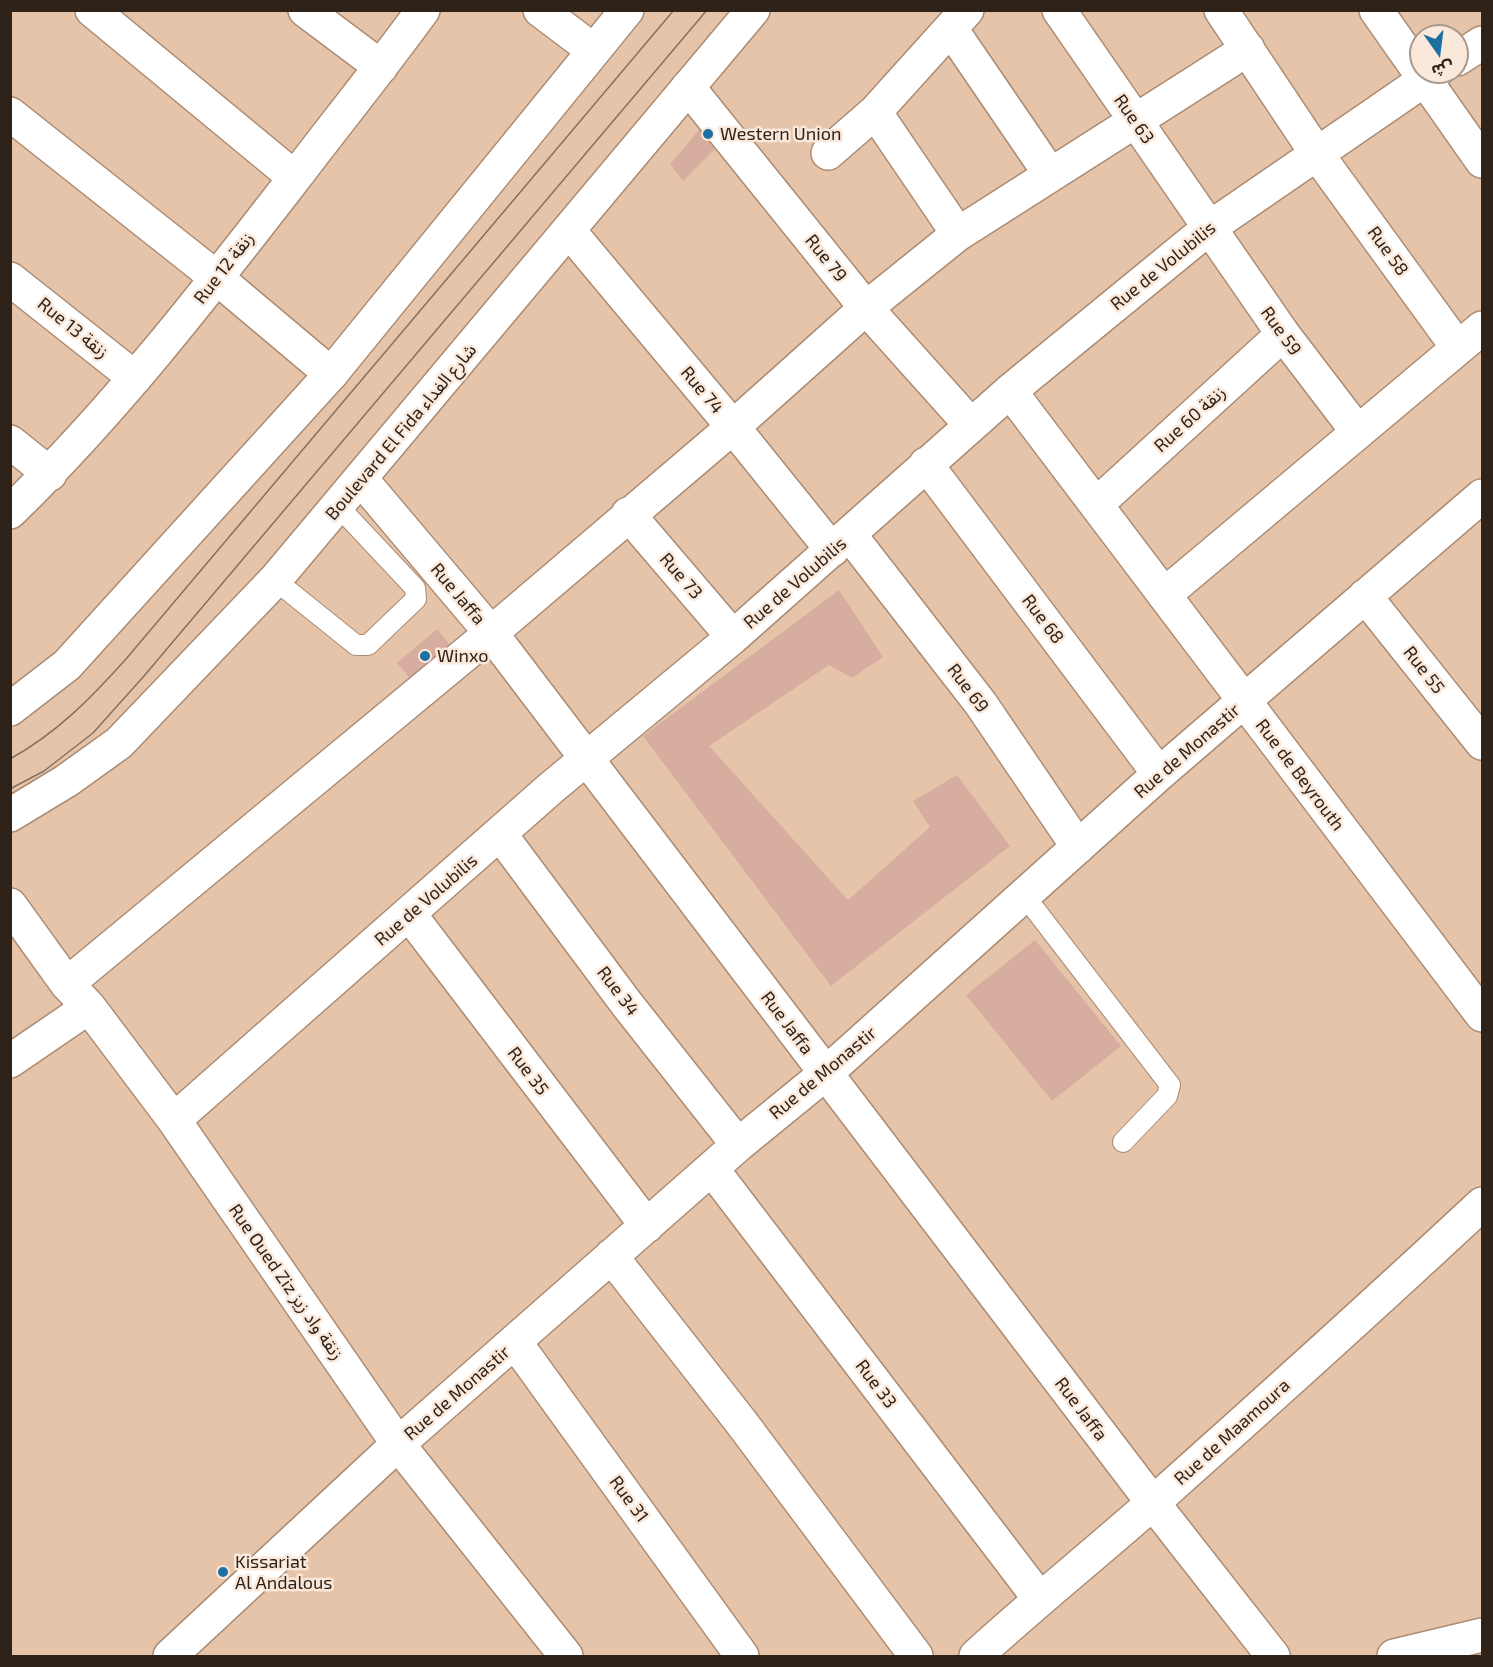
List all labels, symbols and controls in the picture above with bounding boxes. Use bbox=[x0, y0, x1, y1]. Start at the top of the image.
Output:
north arrow bbox=[1409, 24, 1469, 84]
text: ش bbox=[1430, 58, 1456, 82]
street label: Rue 63 bbox=[1109, 90, 1159, 148]
place label: Western Union bbox=[720, 123, 841, 145]
marker: Western Union bbox=[701, 127, 715, 141]
street label: Rue de Volubilis bbox=[1106, 217, 1220, 315]
street label: Rue 58 bbox=[1363, 222, 1413, 280]
street label: Rue 12 زنقة bbox=[189, 228, 259, 308]
street label: Rue 79 bbox=[800, 230, 852, 286]
street label: Rue 13 زنقة bbox=[33, 293, 113, 363]
street label: Rue 59 bbox=[1256, 302, 1306, 360]
street label: Boulevard El Fida شارع الفداء bbox=[321, 340, 481, 524]
street label: Rue 74 bbox=[676, 362, 728, 418]
street label: Rue 60 زنقة bbox=[1150, 381, 1230, 457]
street label: Rue de Volubilis bbox=[739, 533, 851, 633]
street label: Rue 73 bbox=[655, 548, 707, 604]
street label: Rue Jaffa bbox=[426, 559, 490, 629]
street label: Rue 68 bbox=[1017, 590, 1069, 648]
street label: Rue 55 bbox=[1399, 642, 1449, 698]
place label: Winxo bbox=[437, 645, 489, 667]
marker: Winxo bbox=[418, 649, 432, 663]
street label: Rue 69 bbox=[943, 659, 993, 717]
street label: Rue de Monastir bbox=[1130, 699, 1244, 803]
street label: Rue de Beyrouth bbox=[1251, 715, 1349, 835]
street label: Rue de Volubilis bbox=[370, 850, 482, 950]
street label: Rue 34 bbox=[592, 962, 644, 1020]
street label: Rue Jaffa bbox=[756, 987, 818, 1059]
street label: Rue de Monastir bbox=[765, 1022, 881, 1124]
street label: Rue 35 bbox=[503, 1043, 553, 1099]
street label: Rue Oued Ziz زنقة واد زيز bbox=[224, 1200, 348, 1364]
street label: Rue de Monastir bbox=[400, 1341, 514, 1445]
street label: Rue 33 bbox=[851, 1356, 901, 1412]
street label: Rue Jaffa bbox=[1050, 1373, 1112, 1445]
street label: Rue de Maamoura bbox=[1170, 1374, 1294, 1490]
street label: Rue 31 bbox=[605, 1472, 653, 1526]
place label: Kissariat Al Andalous bbox=[235, 1551, 332, 1594]
marker: Kissariat Al Andalous bbox=[216, 1565, 230, 1579]

